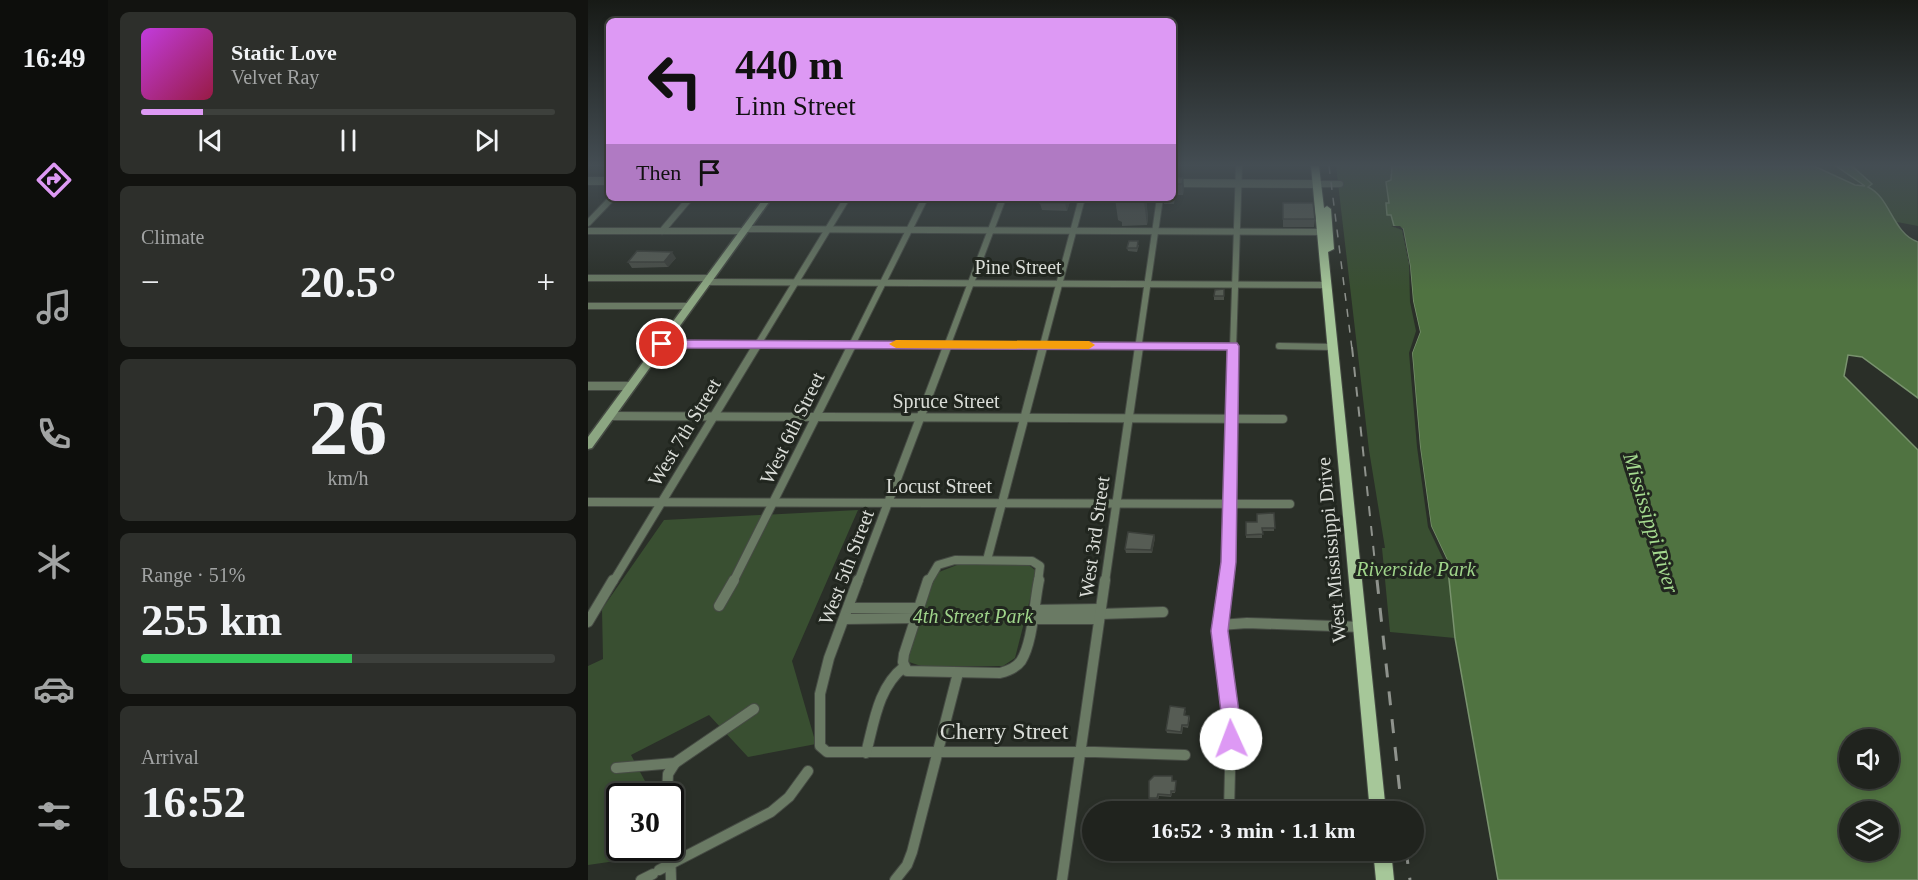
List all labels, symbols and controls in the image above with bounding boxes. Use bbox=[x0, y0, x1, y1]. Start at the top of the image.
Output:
text: Static Love bbox=[231, 40, 337, 65]
icon: left bbox=[636, 42, 714, 120]
text: 440 m bbox=[735, 42, 844, 88]
text: 16:49 bbox=[23, 43, 86, 73]
text: Velvet Ray bbox=[231, 66, 319, 88]
text: Linn Street bbox=[735, 91, 856, 121]
icon: previous bbox=[194, 124, 227, 157]
icon: pause bbox=[332, 124, 365, 157]
icon: next bbox=[470, 124, 503, 157]
icon: arrive bbox=[693, 156, 726, 189]
icon: directions bbox=[33, 159, 75, 201]
text: Then bbox=[636, 160, 681, 185]
text: Climate bbox=[141, 226, 204, 248]
street label: Pine Street bbox=[974, 256, 1062, 278]
text: 20.5° bbox=[300, 257, 396, 307]
text: − bbox=[141, 264, 160, 300]
text: + bbox=[536, 264, 555, 300]
icon: music bbox=[33, 286, 75, 328]
pin bbox=[636, 318, 687, 369]
icon: arrive bbox=[645, 327, 678, 360]
street label: West 6th Street bbox=[755, 368, 829, 488]
street label: West 7th Street bbox=[643, 374, 725, 490]
text: 26 bbox=[309, 384, 387, 471]
street label: Spruce Street bbox=[892, 390, 1000, 413]
icon: phone bbox=[33, 413, 75, 455]
water label: Mississippi River bbox=[1618, 449, 1684, 597]
street label: West Mississippi Drive bbox=[1312, 456, 1351, 644]
text: km/h bbox=[327, 467, 369, 489]
street label: West 3rd Street bbox=[1075, 474, 1113, 599]
street label: Locust Street bbox=[886, 475, 992, 497]
street label: West 5th Street bbox=[814, 506, 878, 628]
icon: climate bbox=[33, 541, 75, 583]
park label: Riverside Park bbox=[1355, 558, 1477, 580]
text: Range · 51% bbox=[141, 564, 245, 586]
text: 255 km bbox=[141, 595, 282, 645]
park label: 4th Street Park bbox=[913, 605, 1034, 627]
icon: car bbox=[33, 668, 75, 710]
position arrow bbox=[1199, 707, 1263, 771]
street label: Cherry Street bbox=[940, 718, 1069, 744]
map controls bbox=[1839, 729, 1899, 861]
button: sound bbox=[1839, 729, 1899, 789]
text: Arrival bbox=[141, 746, 199, 768]
text: 16:52 bbox=[141, 777, 246, 827]
speed limit sign: 30 bbox=[606, 783, 684, 861]
icon: filters bbox=[33, 795, 75, 837]
button: layers bbox=[1839, 801, 1899, 861]
text: 16:52 · 3 min · 1.1 km bbox=[1151, 818, 1355, 843]

